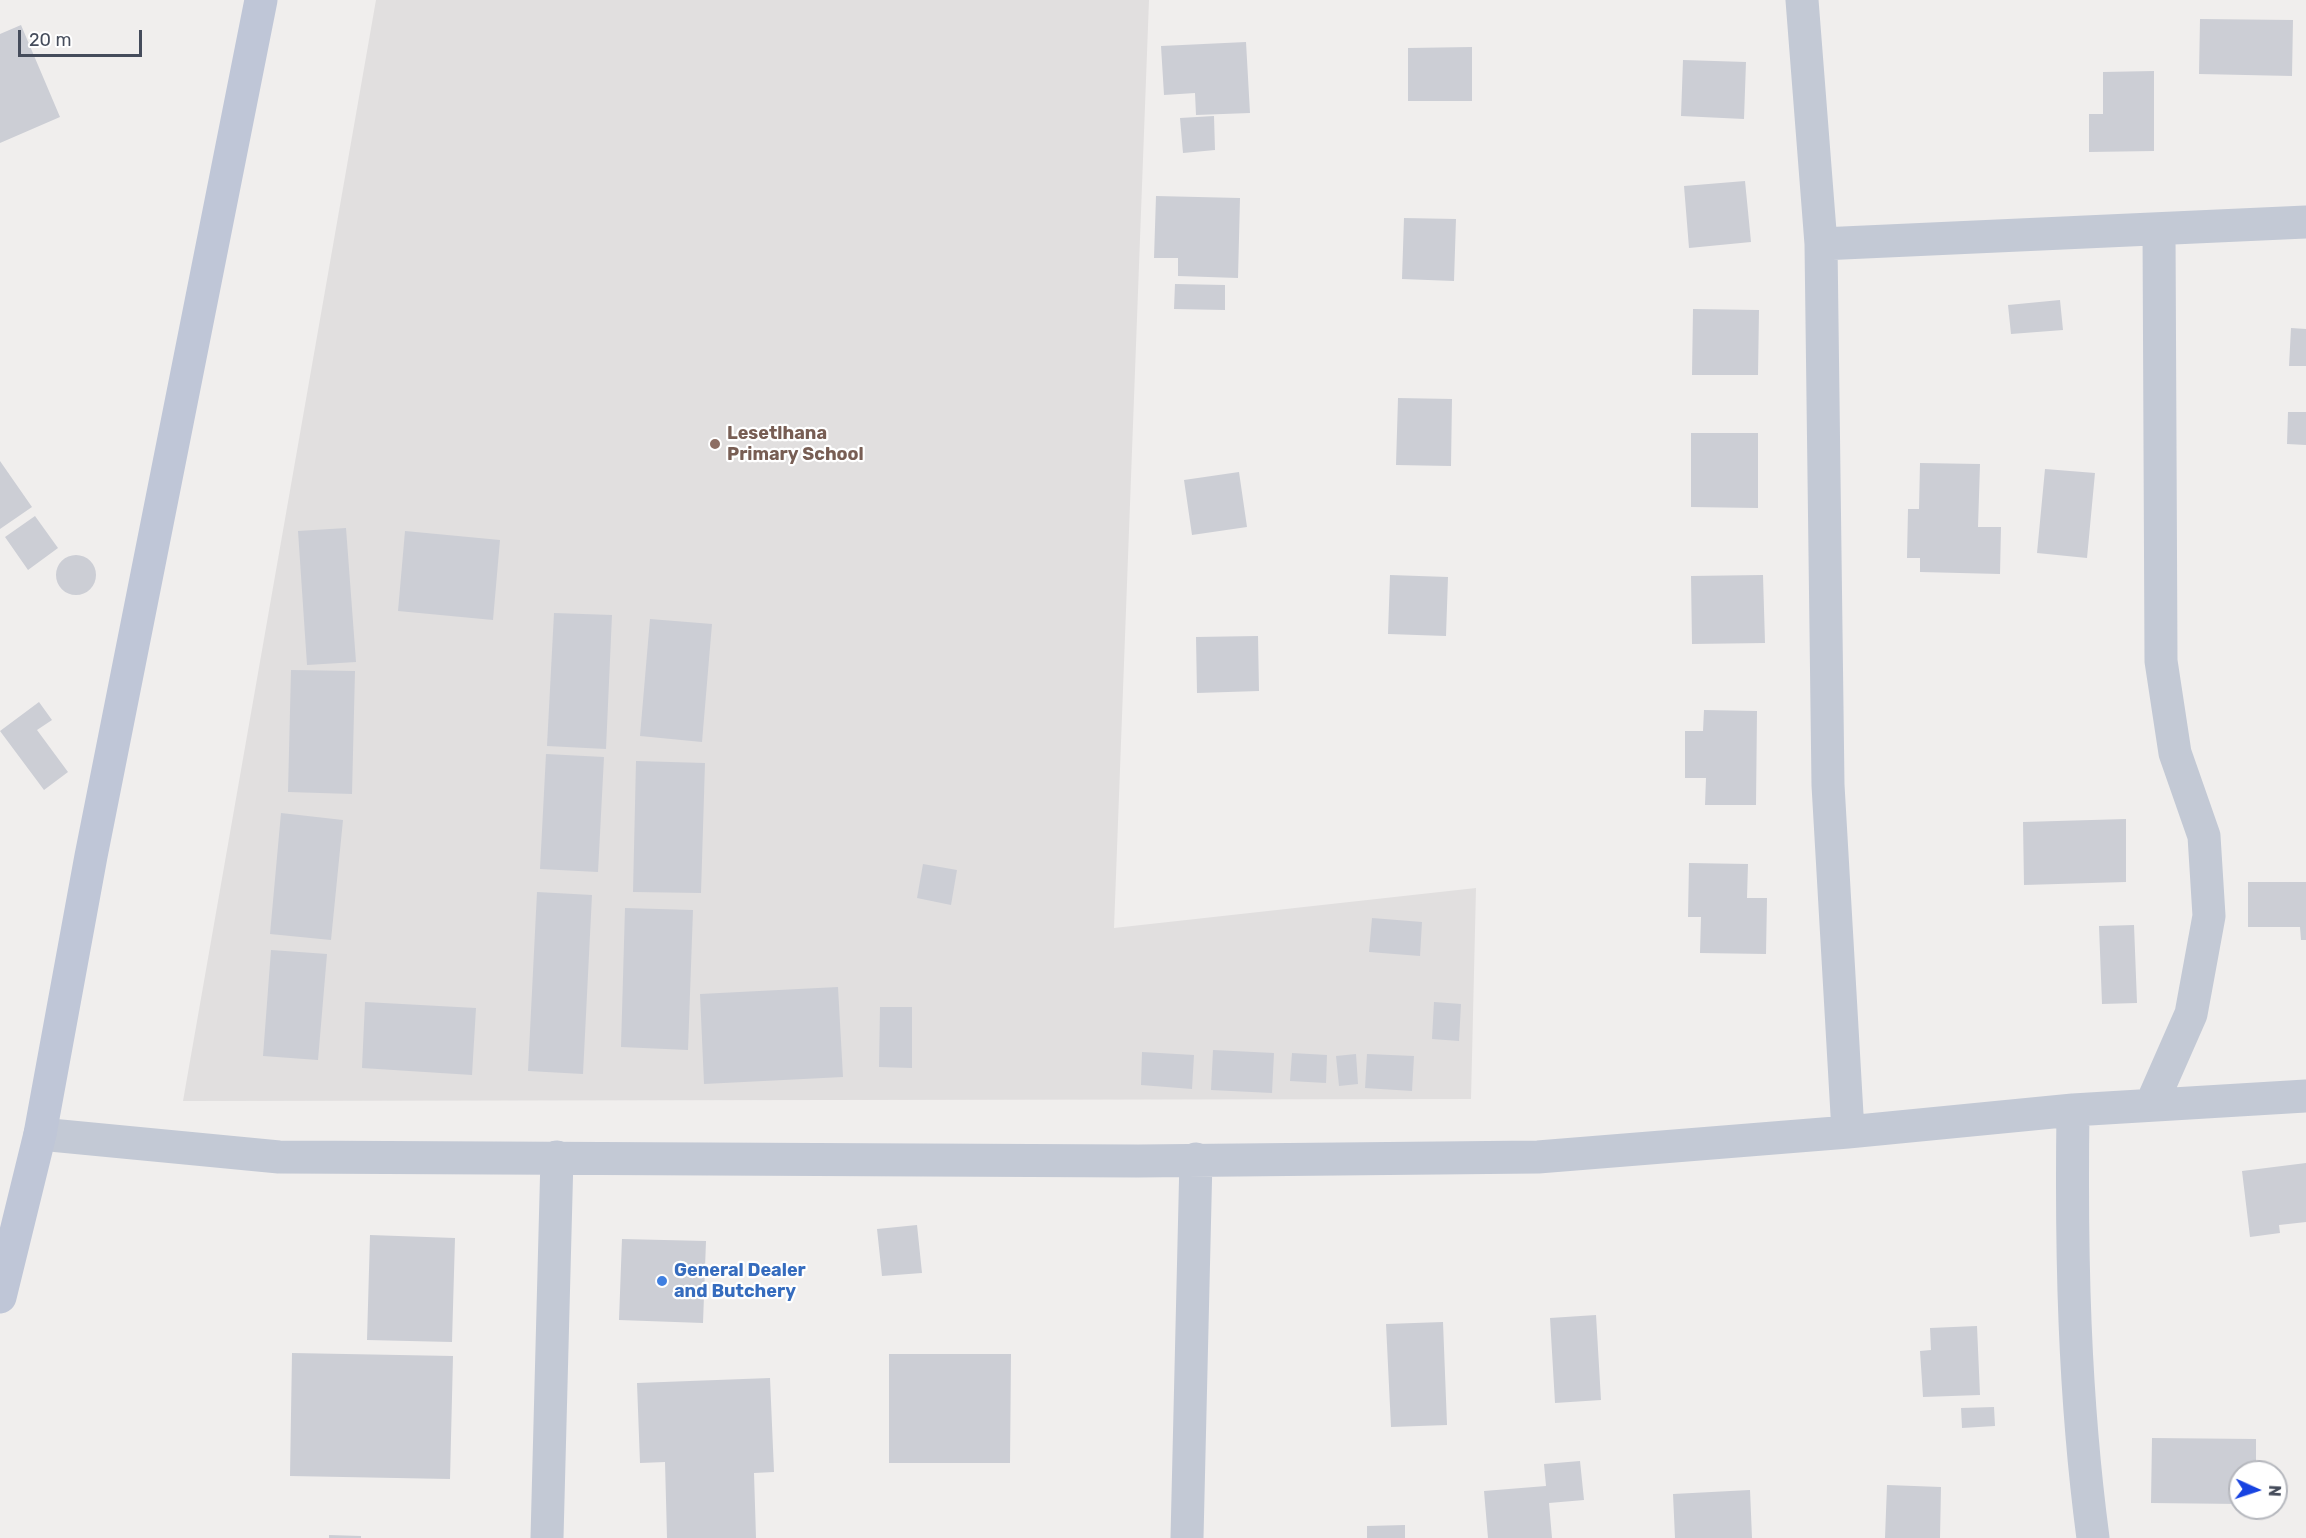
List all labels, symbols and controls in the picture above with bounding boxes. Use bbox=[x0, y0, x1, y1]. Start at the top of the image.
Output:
scale bar bbox=[21, 18, 146, 56]
text: 20 m bbox=[29, 29, 71, 51]
place label: Lesetlhana Primary School bbox=[727, 423, 864, 466]
marker: Lesetlhana Primary School bbox=[708, 437, 722, 451]
place label: General Dealer and Butchery bbox=[674, 1260, 806, 1302]
marker: General Dealer and Butchery bbox=[655, 1274, 669, 1288]
north arrow bbox=[2228, 1460, 2288, 1520]
text: N bbox=[2265, 1485, 2284, 1497]

